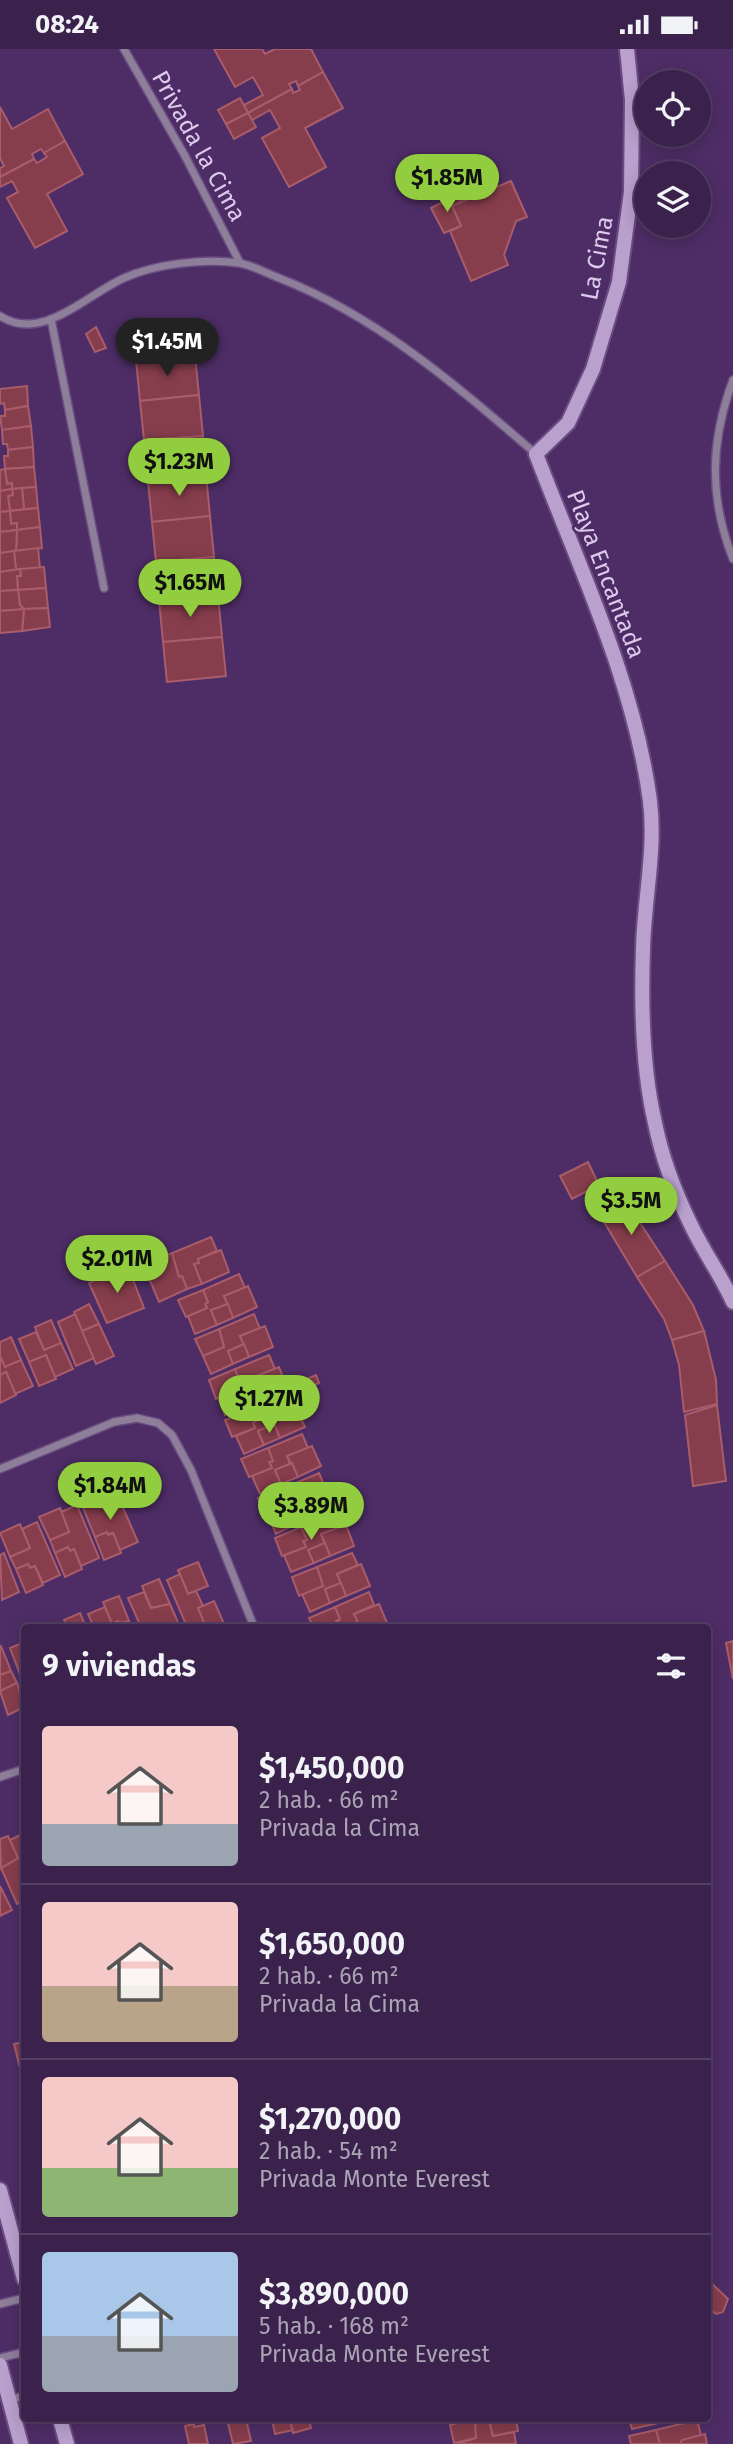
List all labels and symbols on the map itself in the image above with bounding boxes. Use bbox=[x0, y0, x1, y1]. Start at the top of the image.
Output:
street label: Privada la Cima bbox=[146, 66, 252, 226]
pin: $1.85M bbox=[390, 155, 504, 214]
street label: La Cima bbox=[575, 214, 619, 302]
pin: $1.45M bbox=[110, 319, 224, 378]
pin: $1.23M bbox=[122, 439, 236, 498]
street label: Playa Encantada bbox=[561, 486, 651, 662]
pin: $1.65M bbox=[133, 559, 247, 619]
pin: $3.5M bbox=[582, 1177, 680, 1237]
pin: $2.01M bbox=[60, 1235, 174, 1295]
pin: $1.27M bbox=[212, 1375, 326, 1435]
pin: $1.84M bbox=[53, 1463, 167, 1522]
pin: $3.89M bbox=[254, 1483, 368, 1542]

